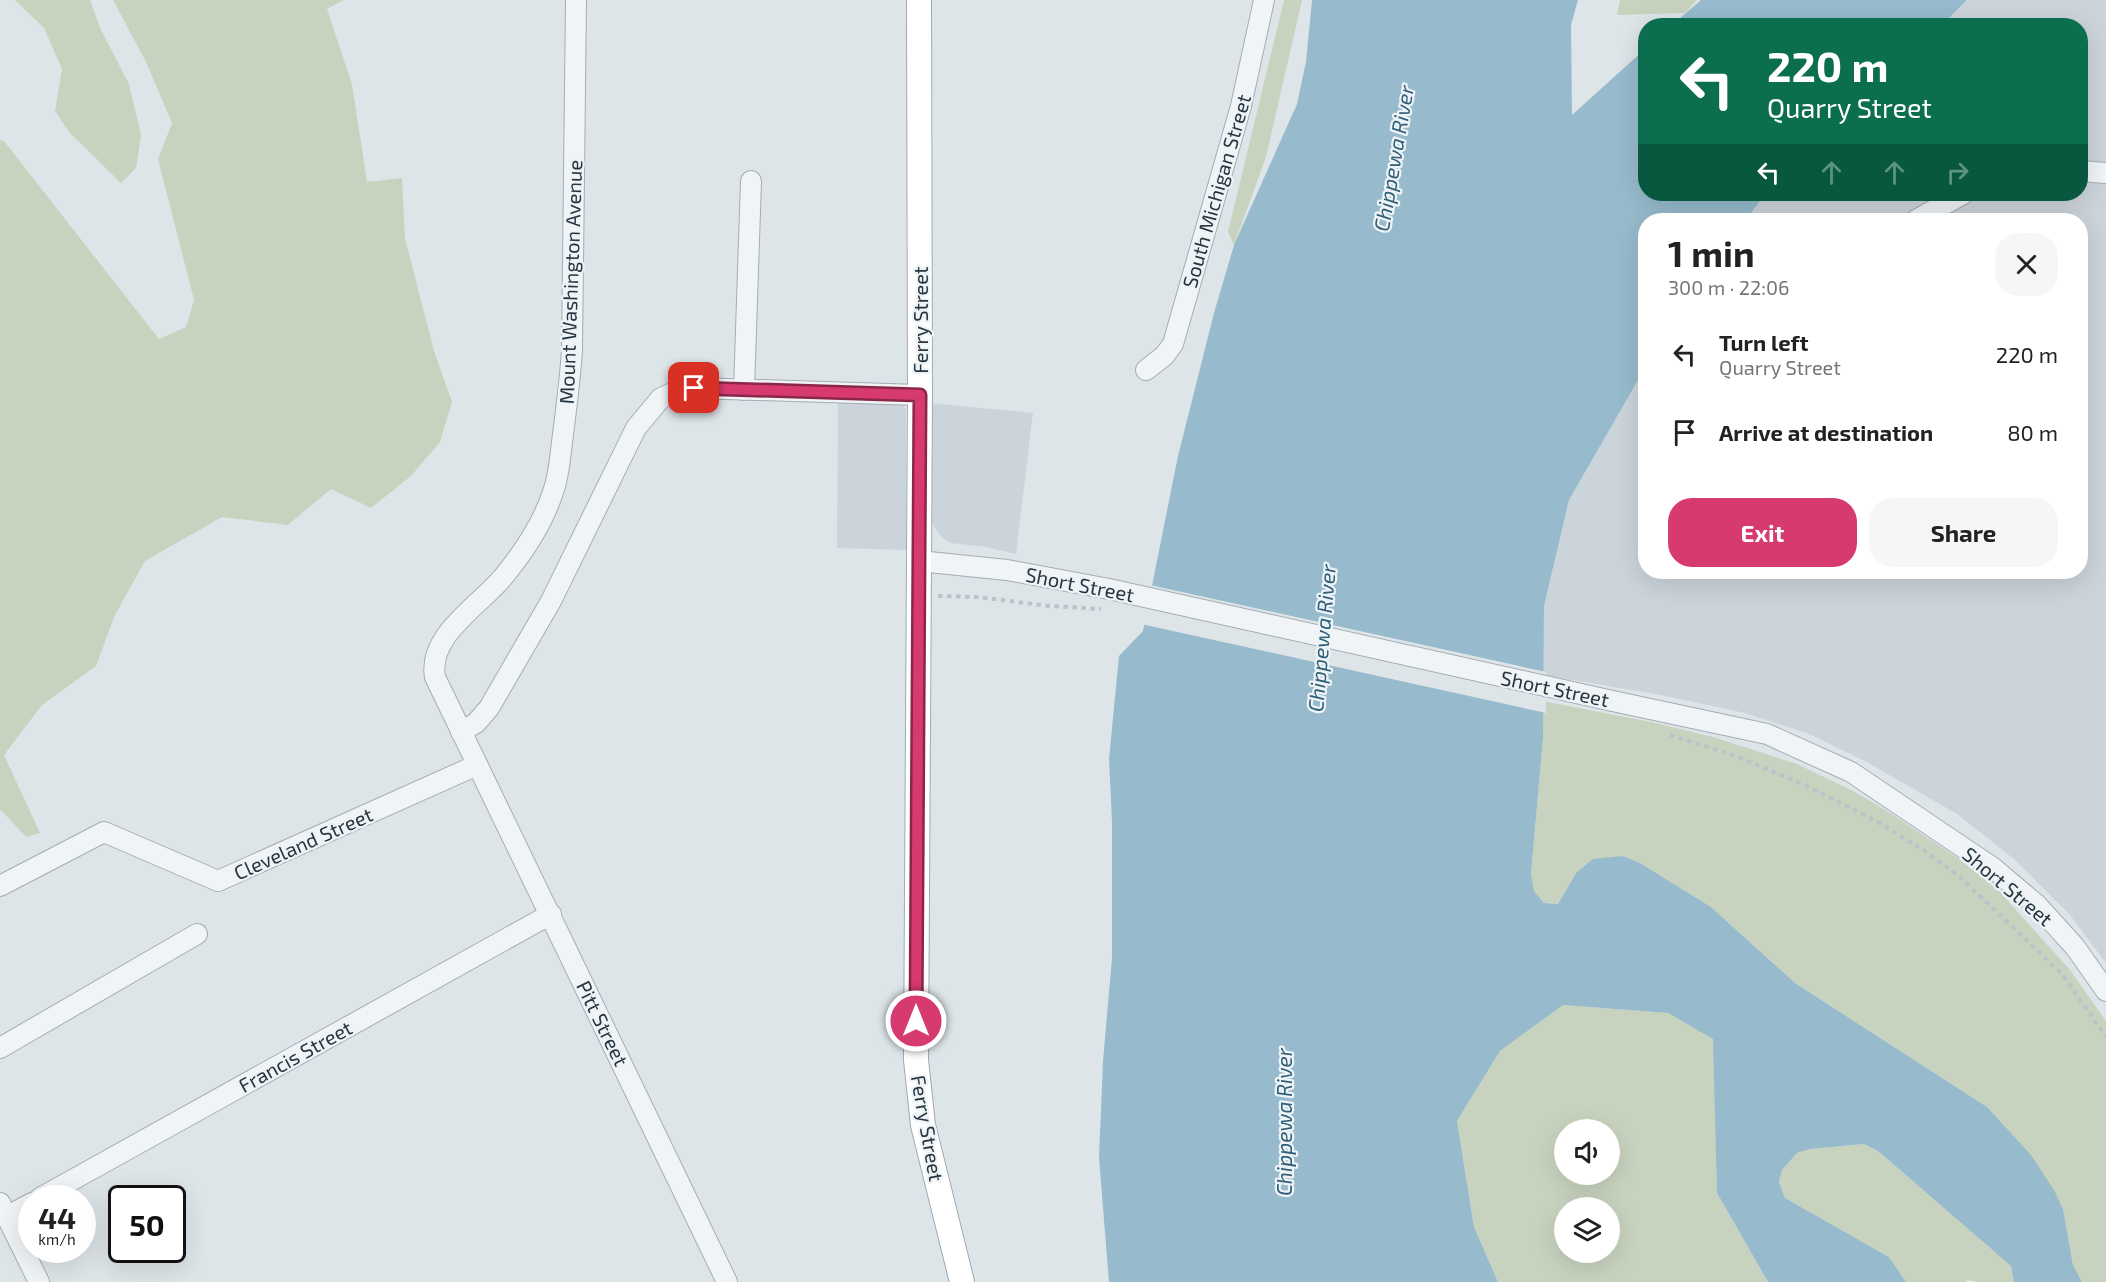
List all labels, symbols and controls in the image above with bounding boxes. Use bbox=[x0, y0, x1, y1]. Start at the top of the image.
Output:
text: 220 m bbox=[1767, 40, 1888, 90]
icon: left bbox=[1668, 42, 1746, 120]
water label: Chippewa River bbox=[1368, 82, 1418, 233]
street label: South Michigan Street bbox=[1177, 91, 1255, 291]
text: Quarry Street bbox=[1767, 91, 1932, 123]
icon: left bbox=[1752, 156, 1785, 189]
icon: ahead bbox=[1815, 156, 1848, 189]
icon: ahead bbox=[1878, 156, 1911, 189]
icon: right bbox=[1941, 156, 1974, 189]
street label: Mount Washington Avenue bbox=[554, 159, 586, 405]
text: 1 min bbox=[1668, 231, 1755, 274]
button: close bbox=[1995, 233, 2058, 296]
street label: Ferry Street bbox=[908, 266, 932, 374]
text: 300 m · 22:06 bbox=[1668, 275, 1790, 299]
text: Turn left bbox=[1719, 329, 1808, 355]
icon: left bbox=[1668, 338, 1701, 371]
text: 220 m bbox=[1996, 341, 2058, 367]
text: Quarry Street bbox=[1719, 355, 1841, 379]
pin bbox=[668, 362, 719, 413]
icon: arrive bbox=[677, 371, 710, 404]
icon: arrive bbox=[1668, 416, 1701, 449]
text: Arrive at destination bbox=[1719, 419, 1933, 445]
text: 80 m bbox=[2007, 419, 2058, 445]
button: Exit bbox=[1668, 498, 1857, 567]
button: Share bbox=[1869, 498, 2058, 567]
street label: Short Street bbox=[1024, 562, 1137, 606]
water label: Chippewa River bbox=[1302, 563, 1340, 713]
street label: Short Street bbox=[1499, 665, 1612, 711]
street label: Cleveland Street bbox=[230, 802, 376, 884]
street label: Short Street bbox=[1958, 841, 2058, 931]
street label: Pitt Street bbox=[572, 976, 634, 1070]
position arrow bbox=[884, 989, 948, 1053]
street label: Francis Street bbox=[234, 1015, 356, 1097]
water label: Chippewa River bbox=[1271, 1047, 1296, 1196]
street label: Ferry Street bbox=[907, 1073, 949, 1183]
map controls bbox=[1554, 1119, 1620, 1263]
button: sound bbox=[1554, 1119, 1620, 1185]
speed limit sign: 50 bbox=[108, 1185, 186, 1263]
button: layers bbox=[1554, 1197, 1620, 1263]
text: 44 bbox=[38, 1199, 76, 1235]
text: km/h bbox=[38, 1230, 76, 1248]

